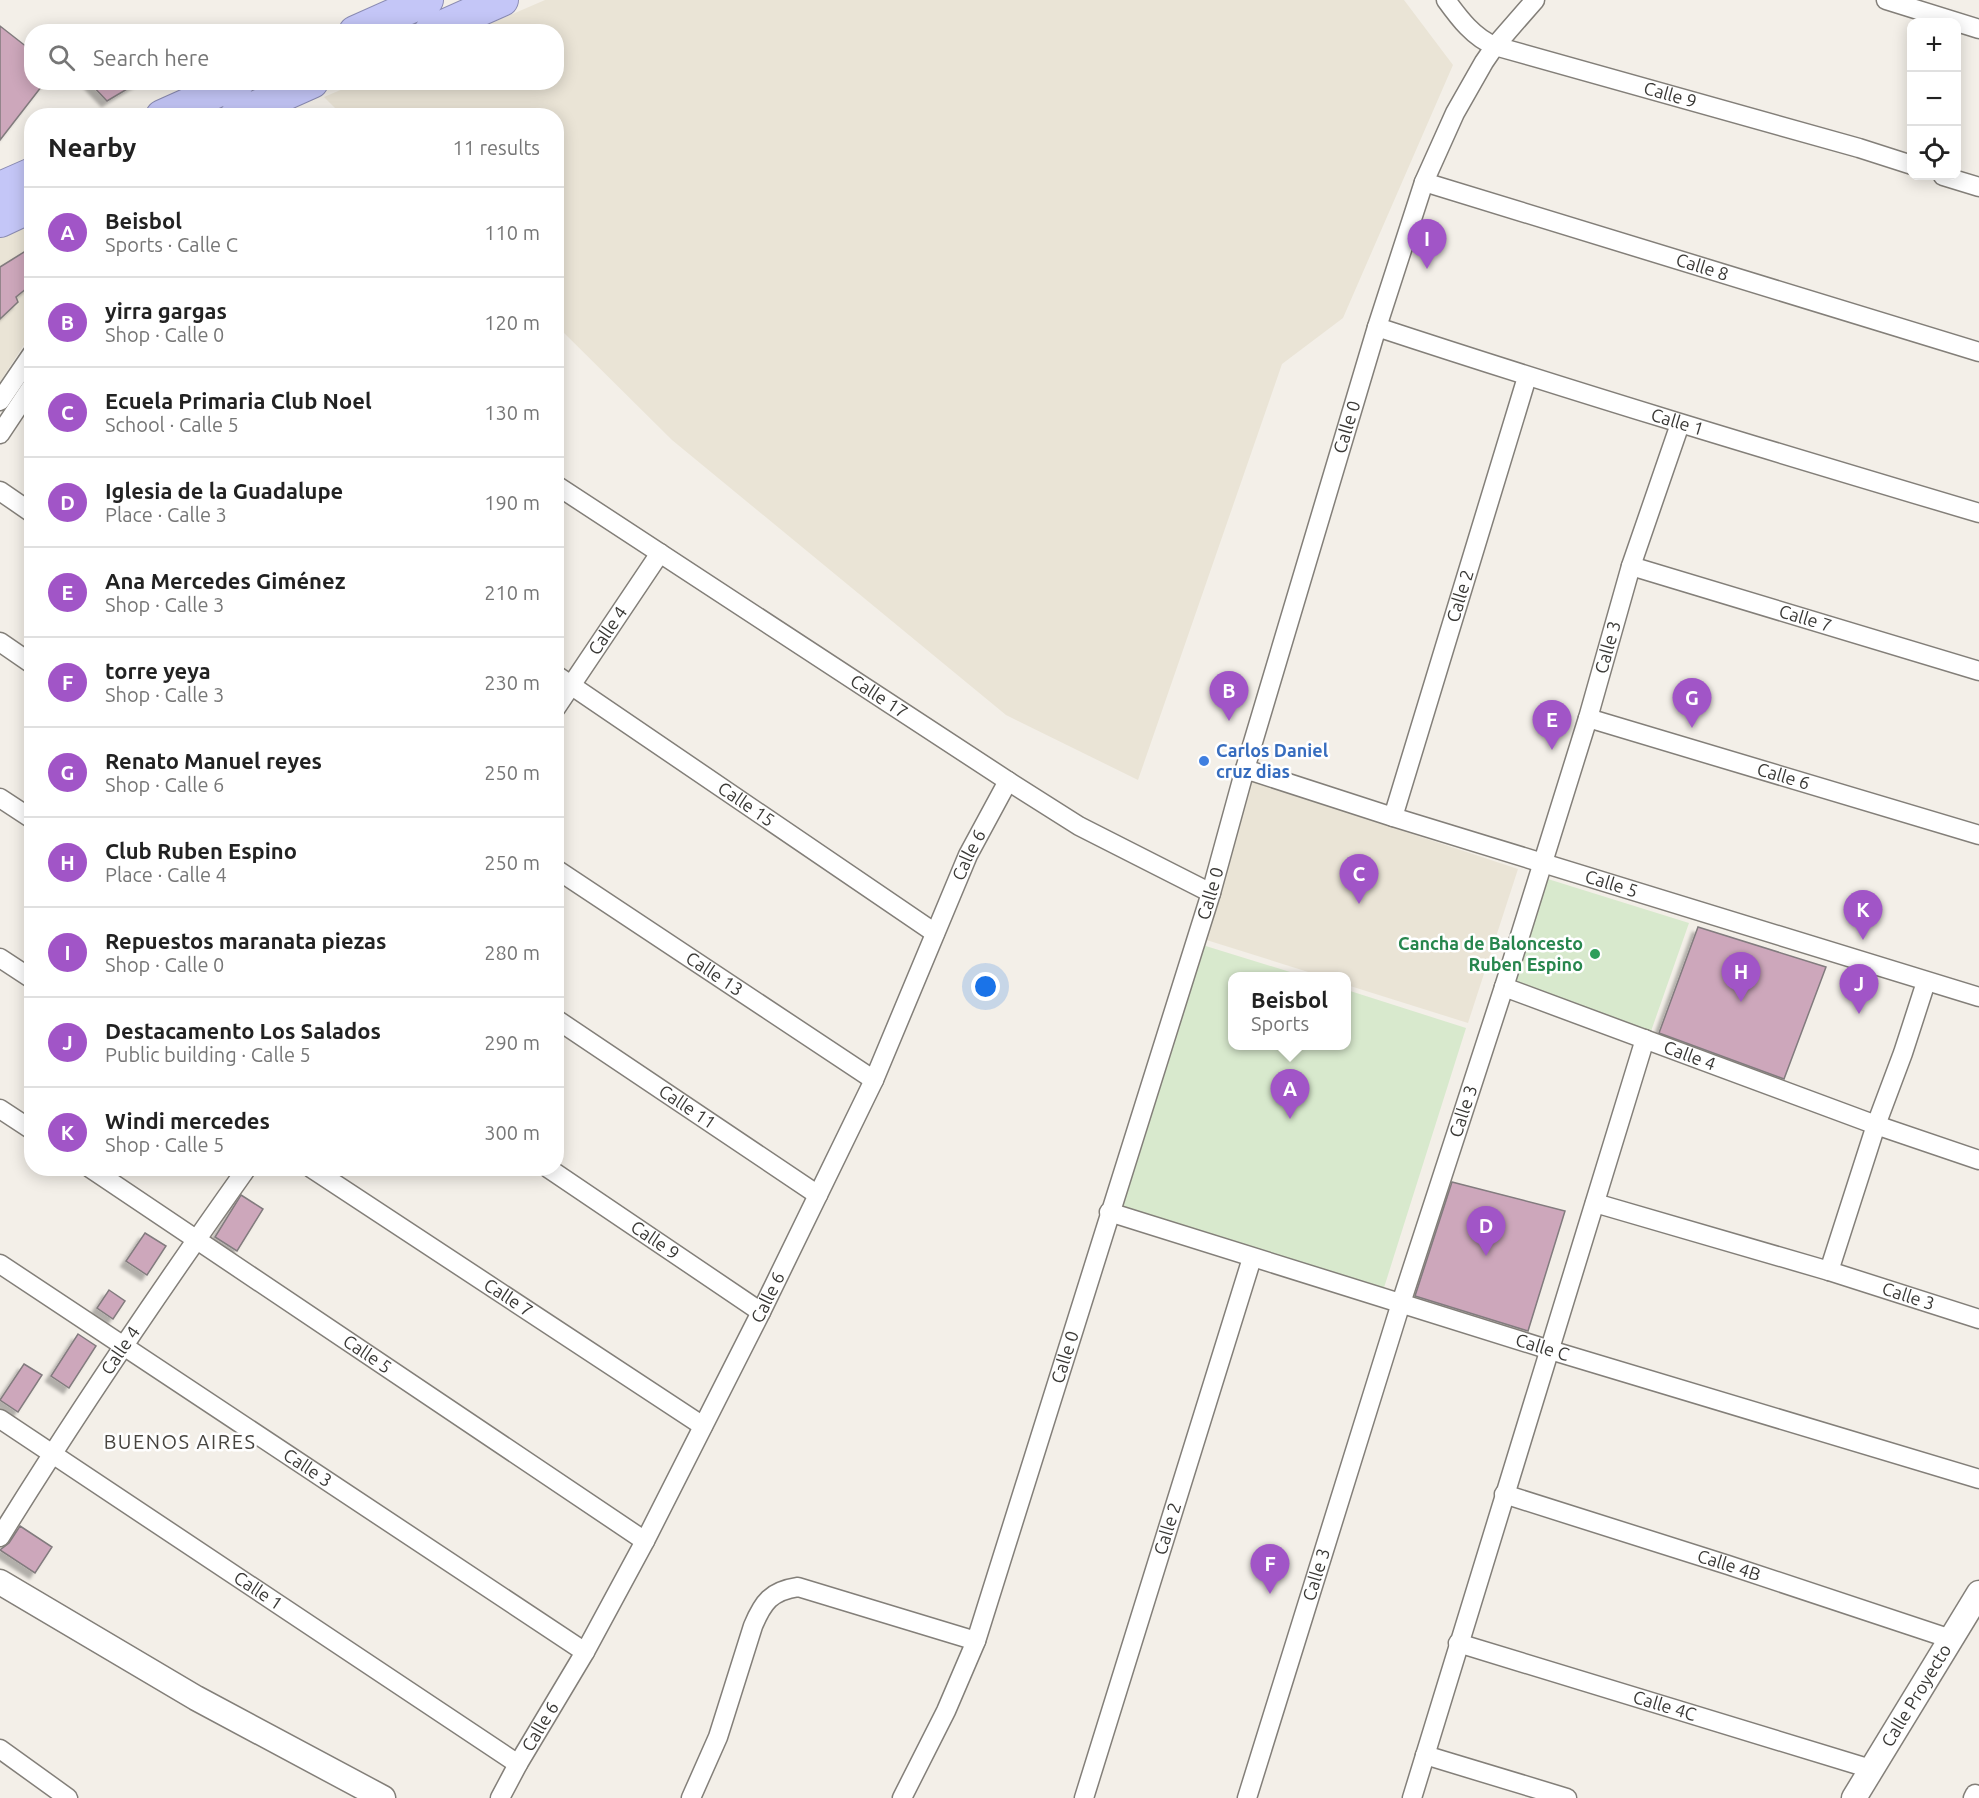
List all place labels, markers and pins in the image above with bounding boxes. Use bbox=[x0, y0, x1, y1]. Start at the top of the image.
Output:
pin: I bbox=[1408, 220, 1446, 269]
pin: B bbox=[1210, 672, 1248, 721]
pin: G bbox=[1672, 678, 1712, 728]
pin: E bbox=[1532, 700, 1572, 750]
place label: Carlos Daniel cruz dias bbox=[1216, 740, 1329, 781]
marker: Carlos Daniel cruz dias bbox=[1197, 754, 1211, 768]
pin: C bbox=[1340, 854, 1378, 904]
pin: K bbox=[1844, 890, 1882, 940]
place label: Cancha de Baloncesto Ruben Espino bbox=[1398, 933, 1583, 974]
marker: Cancha de Baloncesto Ruben Espino bbox=[1588, 947, 1602, 961]
pin: H bbox=[1722, 952, 1760, 1002]
pin: J bbox=[1840, 964, 1878, 1014]
pin: A bbox=[1270, 1070, 1310, 1119]
pin: D bbox=[1466, 1206, 1506, 1256]
pin: F bbox=[1250, 1544, 1290, 1594]

